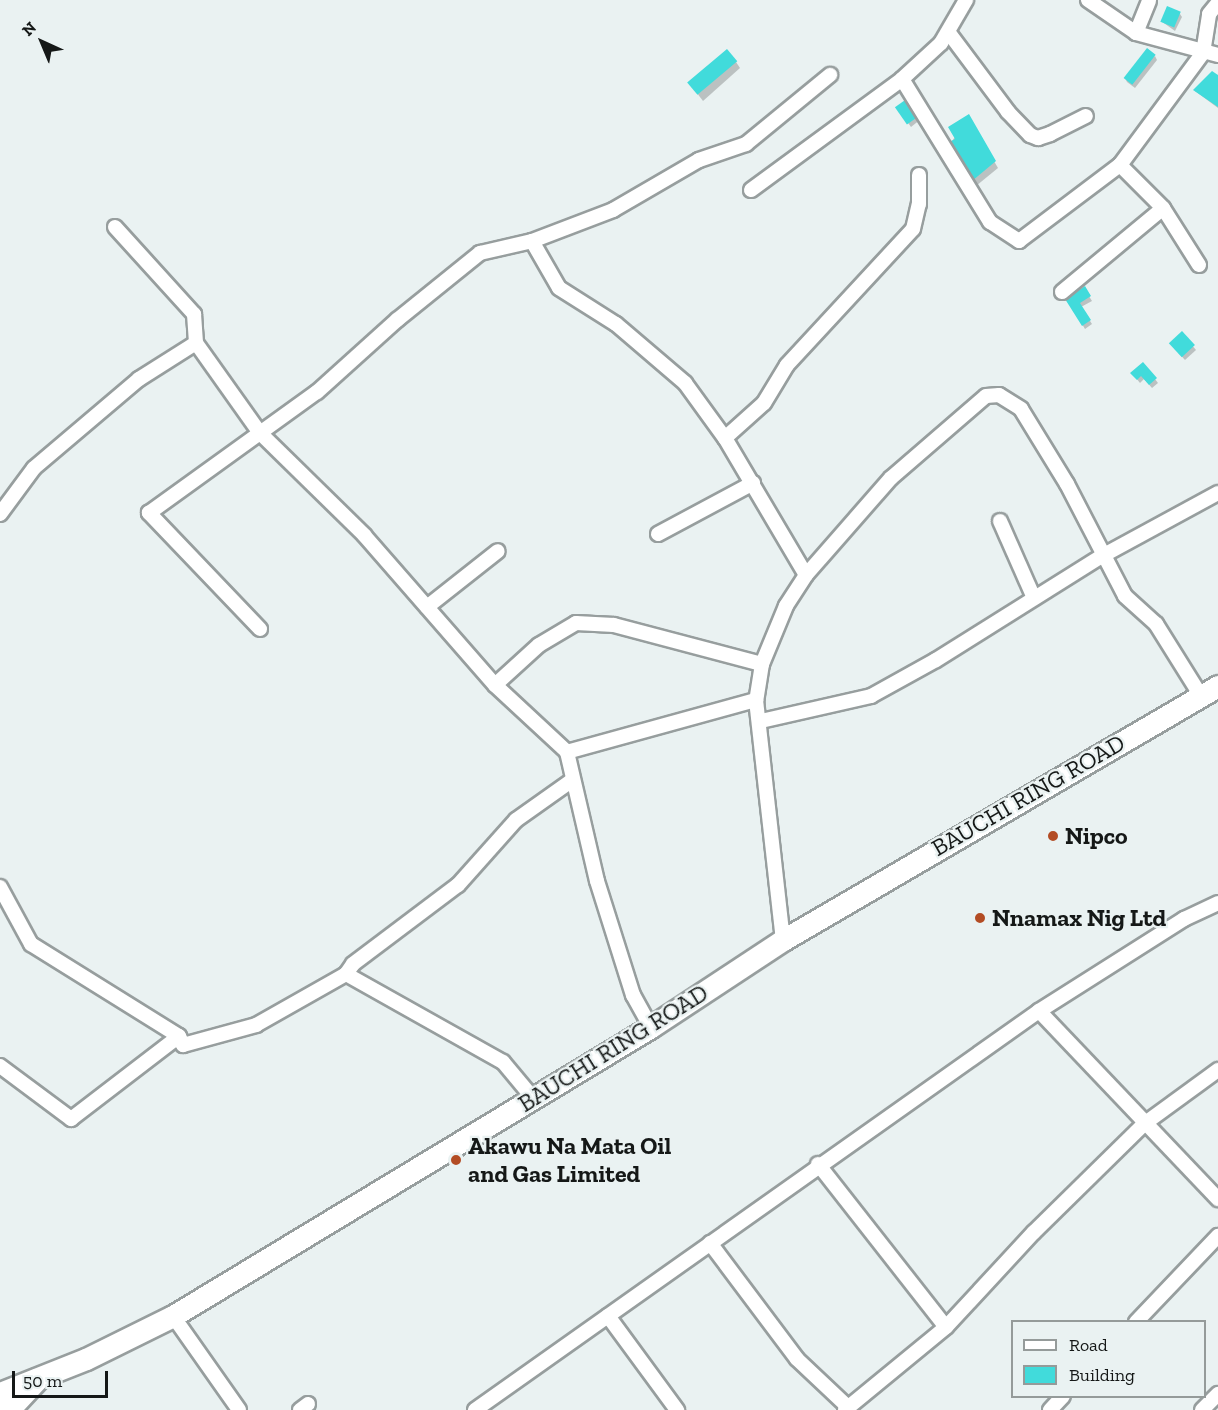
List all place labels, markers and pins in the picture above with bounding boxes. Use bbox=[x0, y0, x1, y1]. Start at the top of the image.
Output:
place label: Nipco bbox=[1065, 822, 1128, 850]
marker: Nipco bbox=[1046, 829, 1060, 843]
place label: Nnamax Nig Ltd bbox=[992, 904, 1166, 932]
marker: Nnamax Nig Ltd bbox=[973, 911, 987, 925]
place label: Akawu Na Mata Oil and Gas Limited bbox=[468, 1132, 671, 1188]
marker: Akawu Na Mata Oil and Gas Limited bbox=[449, 1153, 463, 1167]

